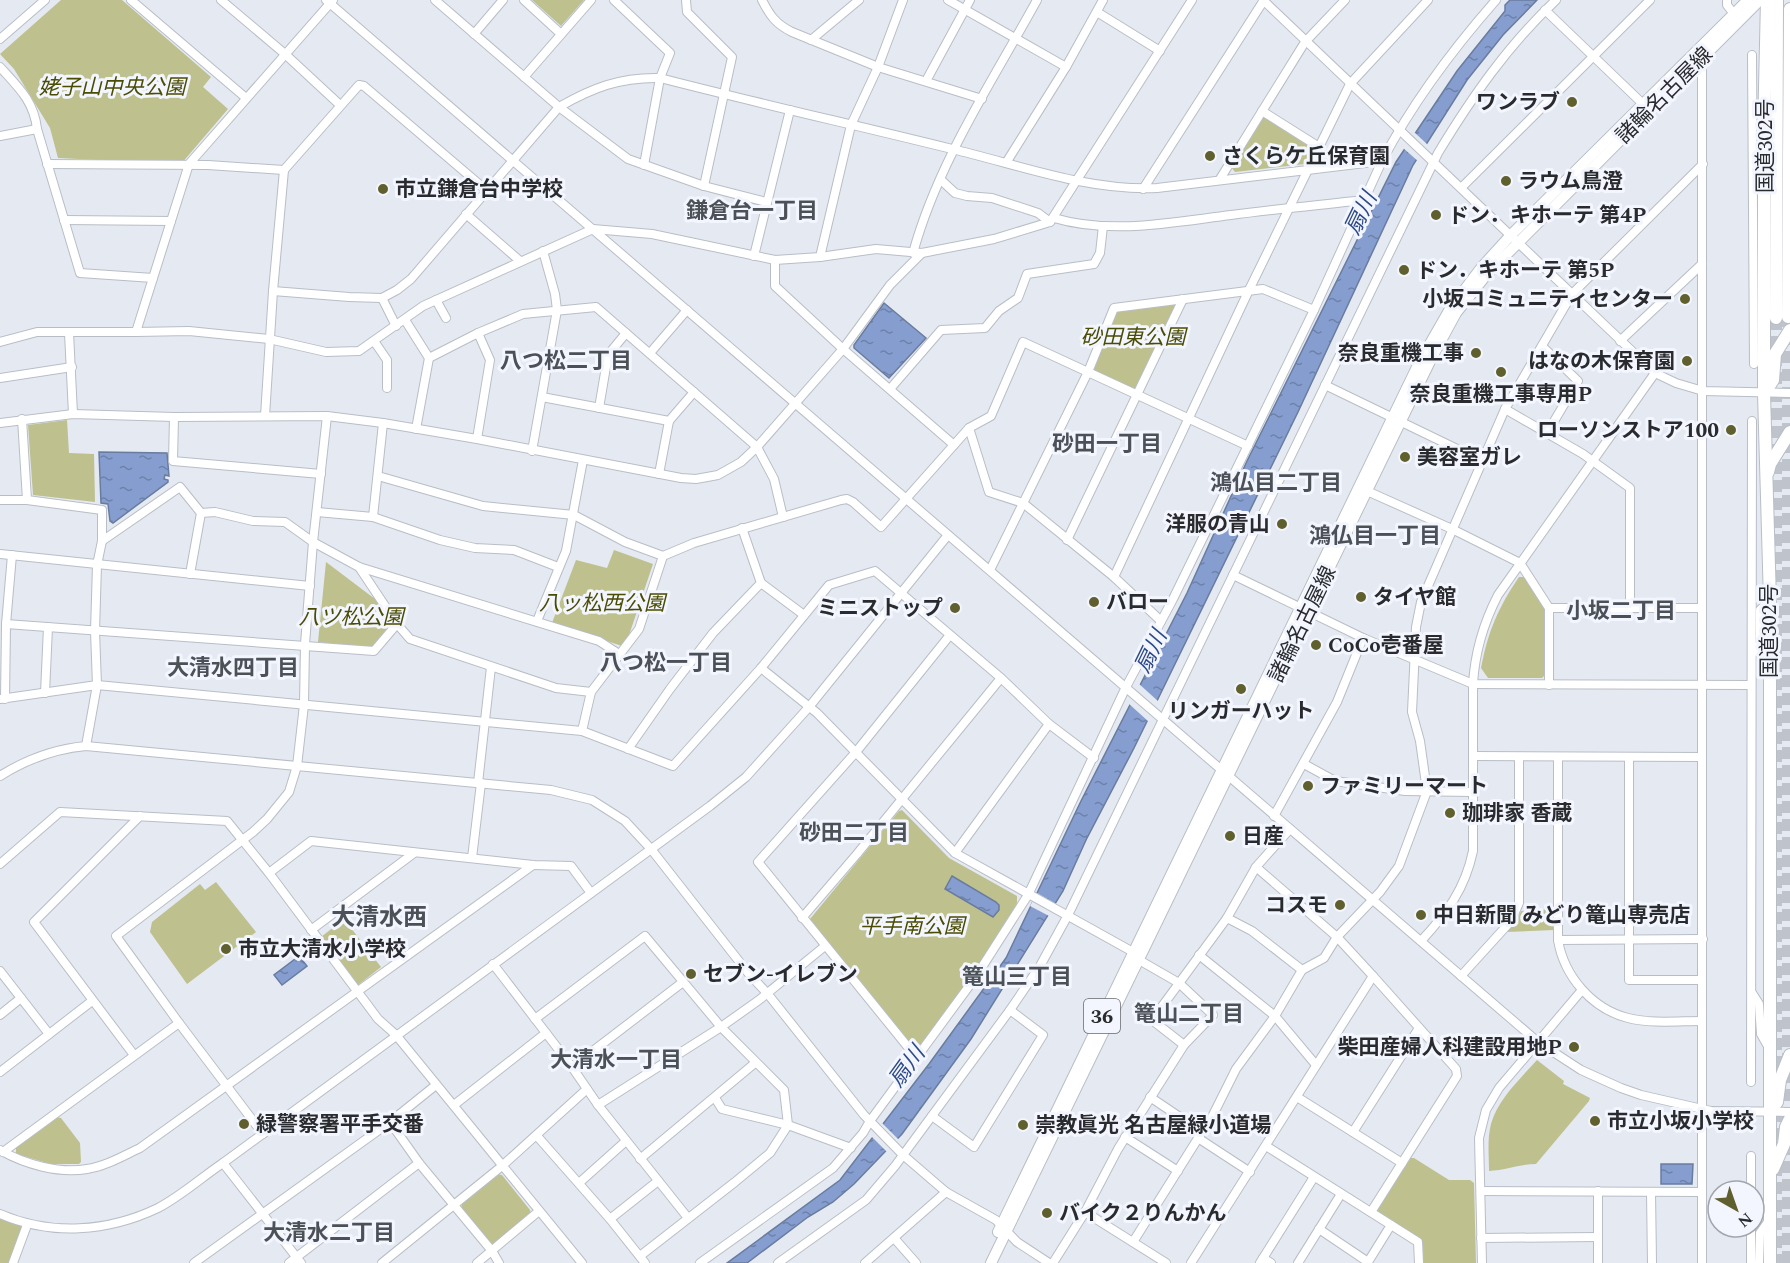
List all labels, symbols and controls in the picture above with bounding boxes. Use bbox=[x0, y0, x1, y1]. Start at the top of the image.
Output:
street label: 諸輪名古屋線 bbox=[1609, 40, 1721, 152]
park label: 姥子山中央公園 bbox=[39, 72, 188, 104]
place label: ワンラブ bbox=[1476, 87, 1560, 119]
marker: ワンラブ bbox=[1565, 95, 1579, 109]
street label: 国道302号 bbox=[1750, 99, 1782, 193]
place label: さくらケ丘保育園 bbox=[1222, 141, 1390, 173]
marker: さくらケ丘保育園 bbox=[1203, 149, 1217, 163]
place label: ラウム鳥澄 bbox=[1518, 166, 1623, 198]
place label: 市立鎌倉台中学校 bbox=[395, 174, 563, 206]
marker: ラウム鳥澄 bbox=[1499, 174, 1513, 188]
marker: 市立鎌倉台中学校 bbox=[376, 182, 390, 196]
water label: 扇川 bbox=[1337, 185, 1387, 241]
district label: 鎌倉台一丁目 bbox=[686, 195, 818, 228]
place label: ドン．キホーテ 第4P bbox=[1448, 200, 1646, 232]
marker: ドン．キホーテ 第4P bbox=[1429, 208, 1443, 222]
place label: ドン．キホーテ 第5P bbox=[1416, 255, 1614, 287]
marker: ドン．キホーテ 第5P bbox=[1397, 263, 1411, 277]
place label: 小坂コミュニティセンター bbox=[1422, 284, 1673, 316]
marker: 小坂コミュニティセンター bbox=[1678, 292, 1692, 306]
park label: 砂田東公園 bbox=[1081, 322, 1188, 354]
place label: 奈良重機工事 bbox=[1338, 338, 1464, 370]
district label: 八つ松二丁目 bbox=[500, 345, 632, 378]
marker: 奈良重機工事 bbox=[1469, 346, 1483, 360]
place label: はなの木保育園 bbox=[1528, 346, 1675, 378]
marker: はなの木保育園 bbox=[1680, 354, 1694, 368]
marker: 奈良重機工事専用P bbox=[1494, 365, 1508, 379]
place label: 奈良重機工事専用P bbox=[1410, 379, 1592, 411]
place label: ローソンストア100 bbox=[1537, 415, 1719, 447]
marker: ローソンストア100 bbox=[1724, 423, 1738, 437]
district label: 砂田一丁目 bbox=[1052, 428, 1162, 461]
place label: 美容室ガレ bbox=[1417, 442, 1522, 474]
marker: 美容室ガレ bbox=[1398, 450, 1412, 464]
district label: 鴻仏目二丁目 bbox=[1210, 467, 1342, 500]
place label: 洋服の青山 bbox=[1165, 509, 1270, 541]
marker: 洋服の青山 bbox=[1275, 517, 1289, 531]
district label: 鴻仏目一丁目 bbox=[1309, 520, 1441, 553]
street label: 諸輪名古屋線 bbox=[1261, 561, 1345, 688]
place label: タイヤ館 bbox=[1373, 582, 1456, 614]
street label: 国道302号 bbox=[1754, 584, 1786, 678]
place label: バロー bbox=[1106, 587, 1169, 619]
park label: 八ッ松西公園 bbox=[539, 588, 668, 620]
marker: タイヤ館 bbox=[1354, 590, 1368, 604]
place label: ミニストップ bbox=[817, 593, 943, 625]
marker: バロー bbox=[1087, 595, 1101, 609]
district label: 小坂二丁目 bbox=[1566, 595, 1676, 628]
marker: ミニストップ bbox=[948, 601, 962, 615]
park label: 八ツ松公園 bbox=[299, 602, 406, 634]
water label: 扇川 bbox=[1127, 623, 1177, 679]
place label: CoCo壱番屋 bbox=[1328, 630, 1444, 662]
marker: CoCo壱番屋 bbox=[1309, 638, 1323, 652]
district label: 八つ松一丁目 bbox=[600, 647, 732, 680]
district label: 大清水四丁目 bbox=[167, 652, 299, 685]
marker: リンガーハット bbox=[1234, 682, 1248, 696]
place label: リンガーハット bbox=[1168, 696, 1314, 728]
place label: ファミリーマート bbox=[1320, 771, 1488, 803]
marker: ファミリーマート bbox=[1301, 779, 1315, 793]
place label: 珈琲家 香蔵 bbox=[1462, 798, 1572, 830]
marker: 珈琲家 香蔵 bbox=[1443, 806, 1457, 820]
district label: 砂田二丁目 bbox=[799, 817, 909, 850]
place label: 日産 bbox=[1242, 821, 1284, 853]
marker: 日産 bbox=[1223, 829, 1237, 843]
place label: コスモ bbox=[1265, 890, 1328, 922]
marker: コスモ bbox=[1333, 898, 1347, 912]
district label: 大清水西 bbox=[331, 900, 427, 936]
place label: 中日新聞 みどり篭山専売店 bbox=[1433, 900, 1690, 932]
marker: 中日新聞 みどり篭山専売店 bbox=[1414, 908, 1428, 922]
park label: 平手南公園 bbox=[860, 911, 967, 943]
place label: 市立大清水小学校 bbox=[238, 934, 406, 966]
marker: 市立大清水小学校 bbox=[219, 942, 233, 956]
place label: セブン-イレブン bbox=[703, 959, 858, 991]
district label: 篭山三丁目 bbox=[962, 961, 1072, 994]
marker: セブン-イレブン bbox=[684, 967, 698, 981]
district label: 篭山二丁目 bbox=[1134, 998, 1244, 1031]
road number: 36 bbox=[1084, 999, 1120, 1033]
place label: 柴田産婦人科建設用地P bbox=[1338, 1032, 1562, 1064]
water label: 扇川 bbox=[881, 1038, 935, 1094]
marker: 柴田産婦人科建設用地P bbox=[1567, 1040, 1581, 1054]
district label: 大清水一丁目 bbox=[550, 1044, 682, 1077]
place label: 市立小坂小学校 bbox=[1607, 1106, 1754, 1138]
place label: 緑警察署平手交番 bbox=[256, 1109, 424, 1141]
place label: 崇教眞光 名古屋緑小道場 bbox=[1035, 1110, 1271, 1142]
marker: 市立小坂小学校 bbox=[1588, 1114, 1602, 1128]
marker: 緑警察署平手交番 bbox=[237, 1117, 251, 1131]
marker: 崇教眞光 名古屋緑小道場 bbox=[1016, 1118, 1030, 1132]
north arrow bbox=[1706, 1179, 1766, 1239]
place label: バイク２りんかん bbox=[1059, 1198, 1227, 1230]
marker: バイク２りんかん bbox=[1040, 1206, 1054, 1220]
text: N bbox=[1732, 1206, 1758, 1233]
district label: 大清水二丁目 bbox=[263, 1217, 395, 1250]

